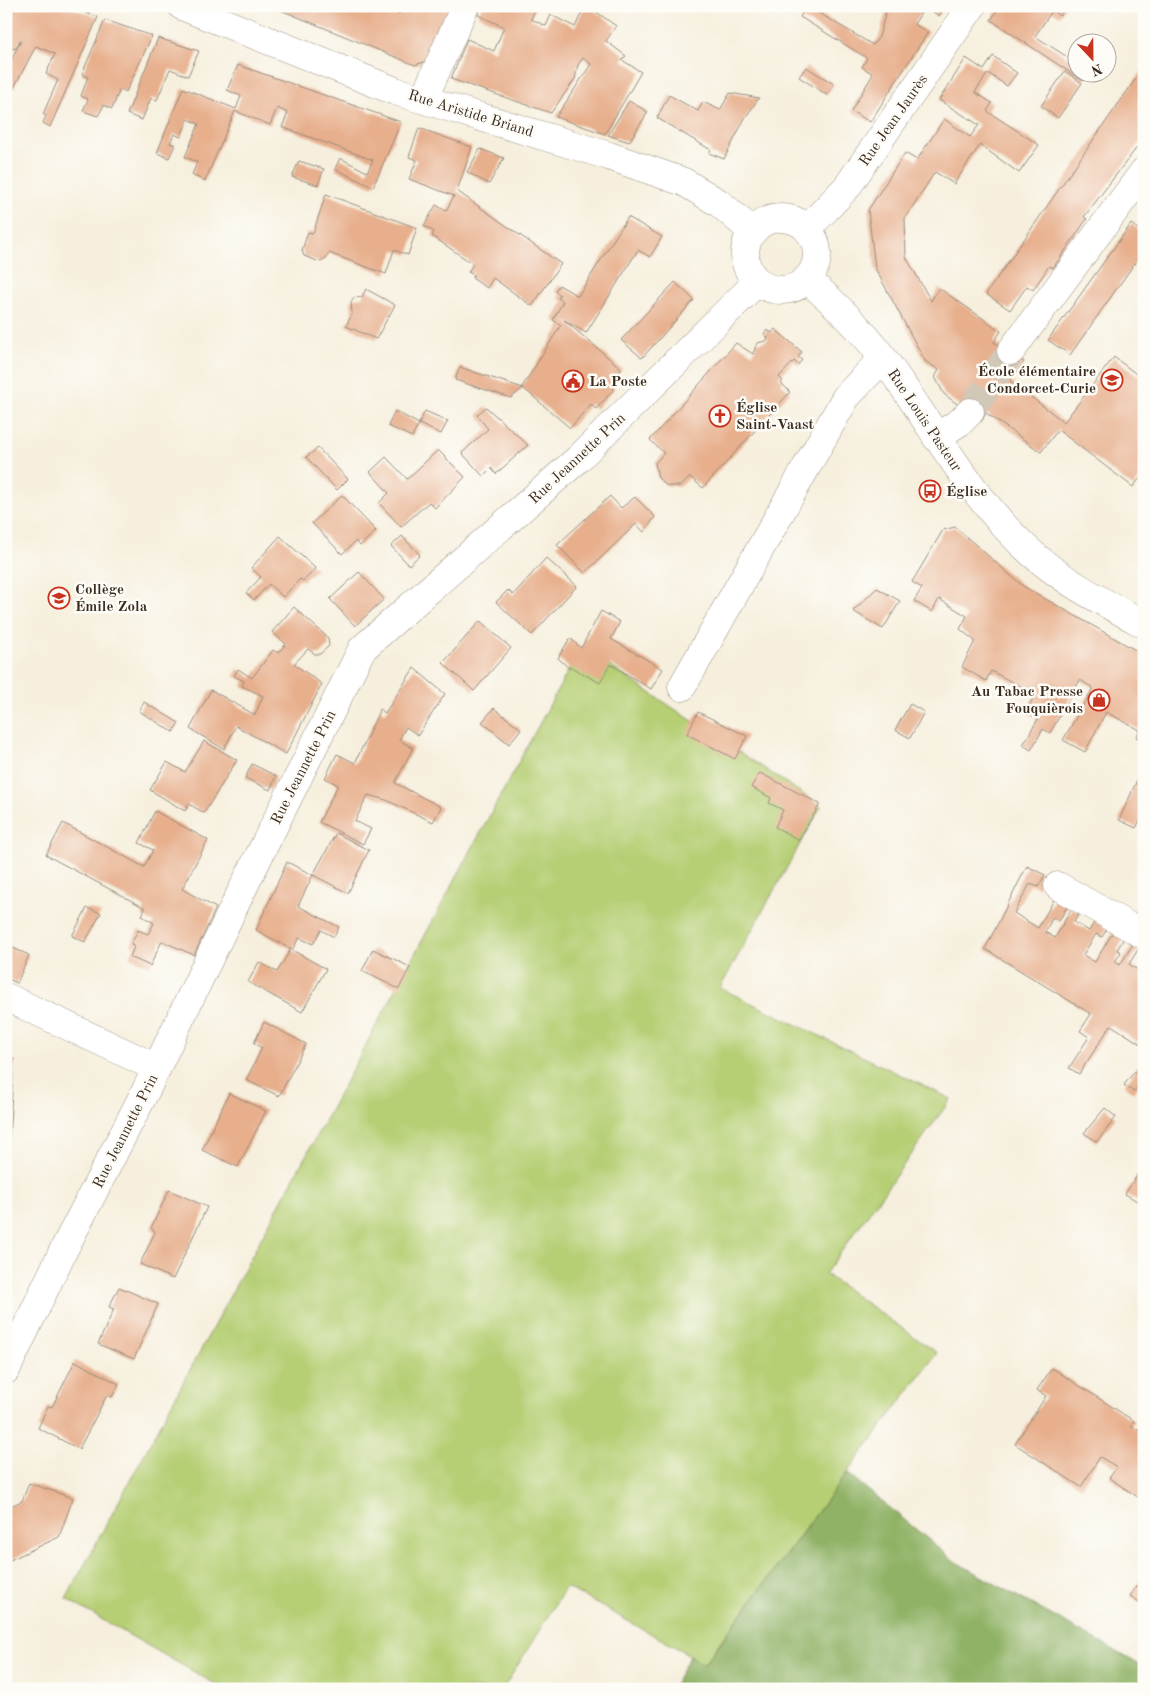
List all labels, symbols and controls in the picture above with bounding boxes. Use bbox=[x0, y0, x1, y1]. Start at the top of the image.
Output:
north arrow bbox=[1068, 32, 1118, 82]
text: N bbox=[1089, 61, 1104, 78]
street label: Rue Jean Jaurès bbox=[857, 72, 931, 169]
street label: Rue Aristide Briand bbox=[406, 88, 535, 141]
place label: École élémentaire Condorcet-Curie bbox=[978, 362, 1096, 397]
street label: Rue Louis Pasteur bbox=[884, 367, 963, 475]
school or university icon: École élémentaire Condorcet-Curie bbox=[1100, 368, 1124, 392]
public building icon: La Poste bbox=[561, 369, 585, 393]
place label: La Poste bbox=[589, 375, 647, 390]
place label: Église Saint-Vaast bbox=[736, 398, 815, 433]
church icon: Église Saint-Vaast bbox=[708, 404, 732, 428]
street label: Rue Jeannette Prin bbox=[527, 411, 629, 507]
bus stop icon: Église bbox=[918, 479, 942, 503]
place label: Église bbox=[946, 482, 987, 500]
place label: Collège Émile Zola bbox=[75, 583, 148, 615]
school or university icon: Collège Émile Zola bbox=[47, 586, 71, 610]
place label: Au Tabac Presse Fouquièrois bbox=[971, 685, 1083, 717]
shop icon: Au Tabac Presse Fouquièrois bbox=[1087, 688, 1111, 712]
street label: Rue Jeannette Prin bbox=[269, 708, 339, 827]
street label: Rue Jeannette Prin bbox=[91, 1072, 161, 1191]

